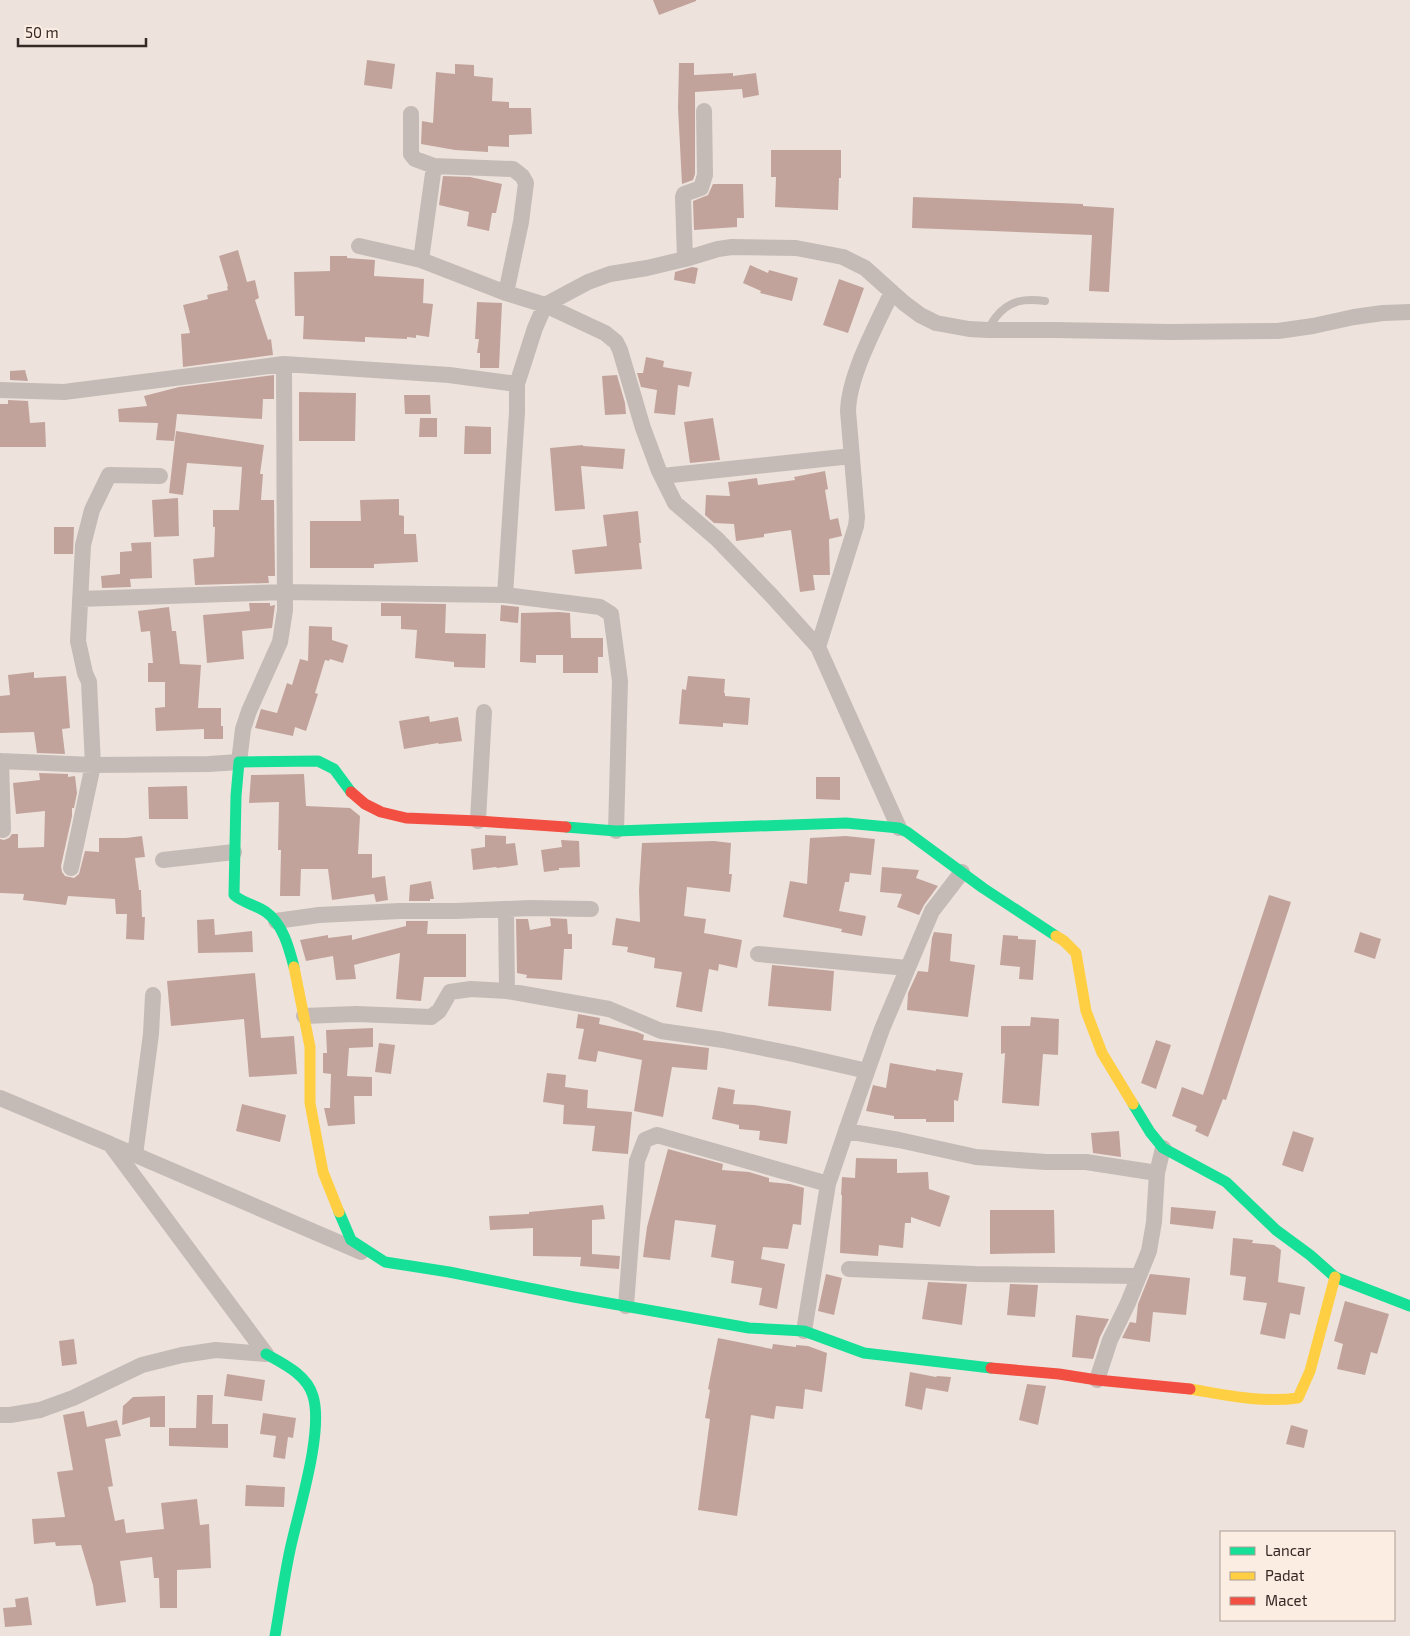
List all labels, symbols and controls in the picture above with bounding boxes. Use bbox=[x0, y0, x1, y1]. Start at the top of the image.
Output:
scale bar bbox=[18, 15, 145, 47]
text: 50 m bbox=[25, 23, 59, 41]
legend bbox=[1220, 1531, 1395, 1621]
text: Lancar bbox=[1265, 1541, 1311, 1559]
text: Padat bbox=[1265, 1566, 1305, 1584]
text: Macet bbox=[1265, 1591, 1308, 1609]

